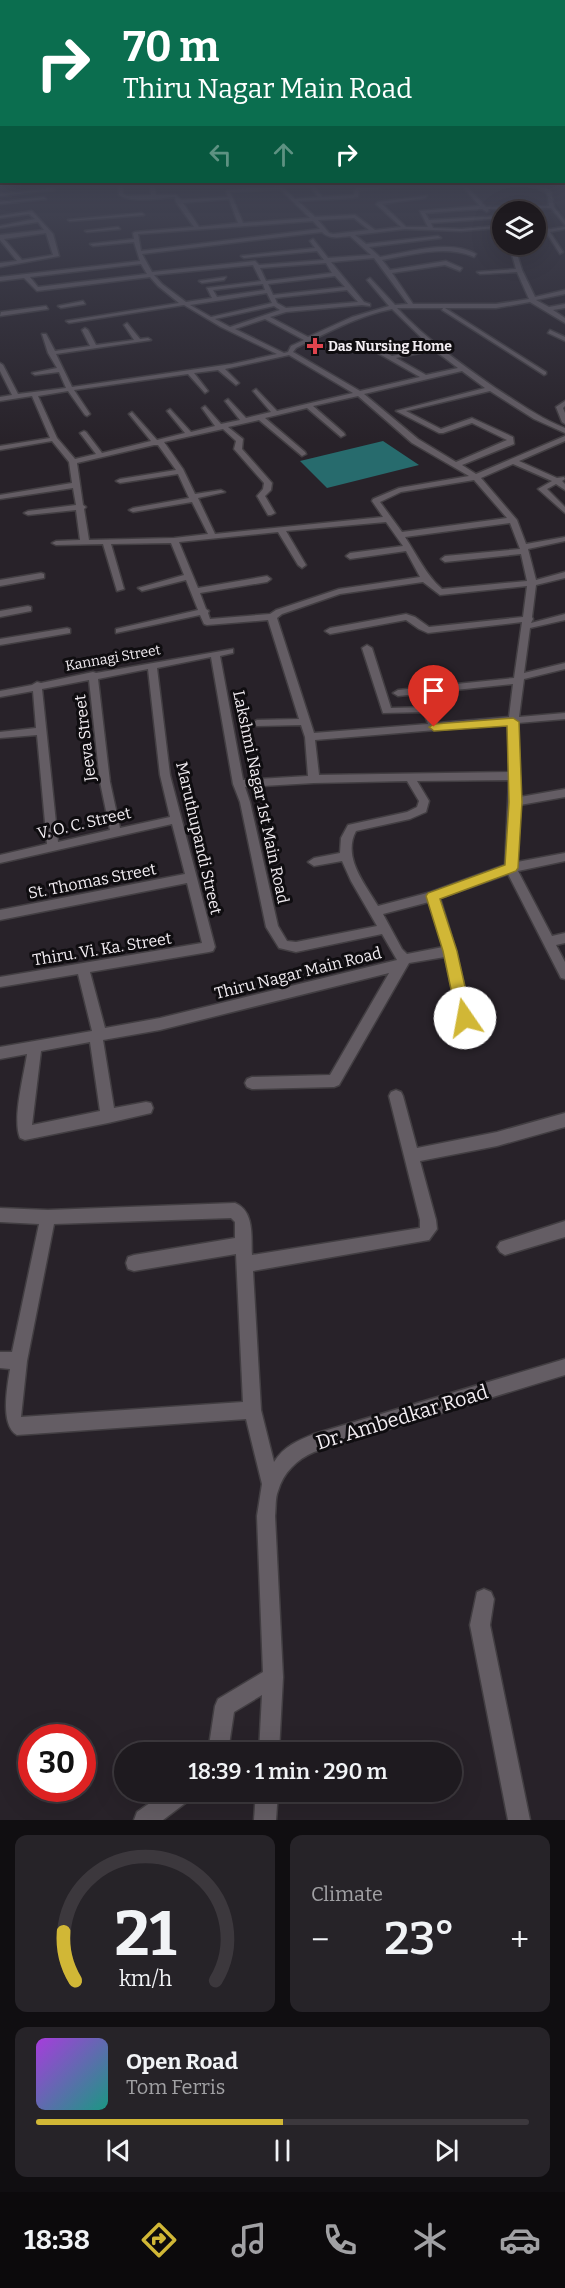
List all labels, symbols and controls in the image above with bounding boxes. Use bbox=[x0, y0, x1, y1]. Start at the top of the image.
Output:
text: 70 m bbox=[123, 22, 219, 72]
icon: right bbox=[24, 24, 102, 102]
text: Thiru Nagar Main Road bbox=[123, 73, 412, 105]
icon: left bbox=[204, 138, 237, 171]
icon: ahead bbox=[267, 138, 300, 171]
icon: right bbox=[330, 138, 363, 171]
map controls bbox=[492, 201, 546, 255]
button: layers bbox=[492, 201, 546, 255]
marker: Das Nursing Home bbox=[306, 337, 324, 355]
place label: Das Nursing Home bbox=[328, 338, 452, 355]
street label: Kannagi Street bbox=[64, 641, 162, 675]
pin bbox=[408, 665, 459, 727]
icon: arrive bbox=[417, 674, 450, 707]
street label: Lakshmi Nagar 1st Main Road bbox=[229, 689, 293, 906]
street label: Jeeva Street bbox=[70, 693, 100, 784]
street label: Maruthupandi Street bbox=[172, 760, 226, 916]
street label: V. O. C. Street bbox=[35, 803, 133, 843]
street label: St. Thomas Street bbox=[26, 859, 158, 903]
street label: Thiru. Vi. Ka. Street bbox=[31, 929, 173, 969]
street label: Thiru Nagar Main Road bbox=[213, 943, 384, 1003]
position arrow bbox=[433, 986, 497, 1050]
street label: Dr. Ambedkar Road bbox=[313, 1379, 491, 1455]
speed limit sign: 30 bbox=[18, 1724, 96, 1802]
text: 18:39 · 1 min · 290 m bbox=[188, 1758, 388, 1785]
text: Climate bbox=[311, 1882, 383, 1906]
text: 21 bbox=[114, 1897, 176, 1972]
text: 23° bbox=[384, 1912, 455, 1966]
text: − bbox=[311, 1920, 329, 1960]
text: + bbox=[510, 1920, 529, 1960]
text: km/h bbox=[118, 1966, 172, 1992]
text: Open Road bbox=[126, 2048, 238, 2075]
text: Tom Ferris bbox=[126, 2075, 225, 2099]
icon: previous bbox=[102, 2134, 135, 2167]
icon: pause bbox=[266, 2134, 299, 2167]
icon: next bbox=[430, 2134, 463, 2167]
icon: directions bbox=[138, 2219, 180, 2261]
icon: music bbox=[228, 2219, 270, 2261]
icon: phone bbox=[319, 2219, 361, 2261]
icon: climate bbox=[409, 2219, 451, 2261]
icon: car bbox=[499, 2219, 541, 2261]
text: 18:38 bbox=[24, 2224, 90, 2256]

